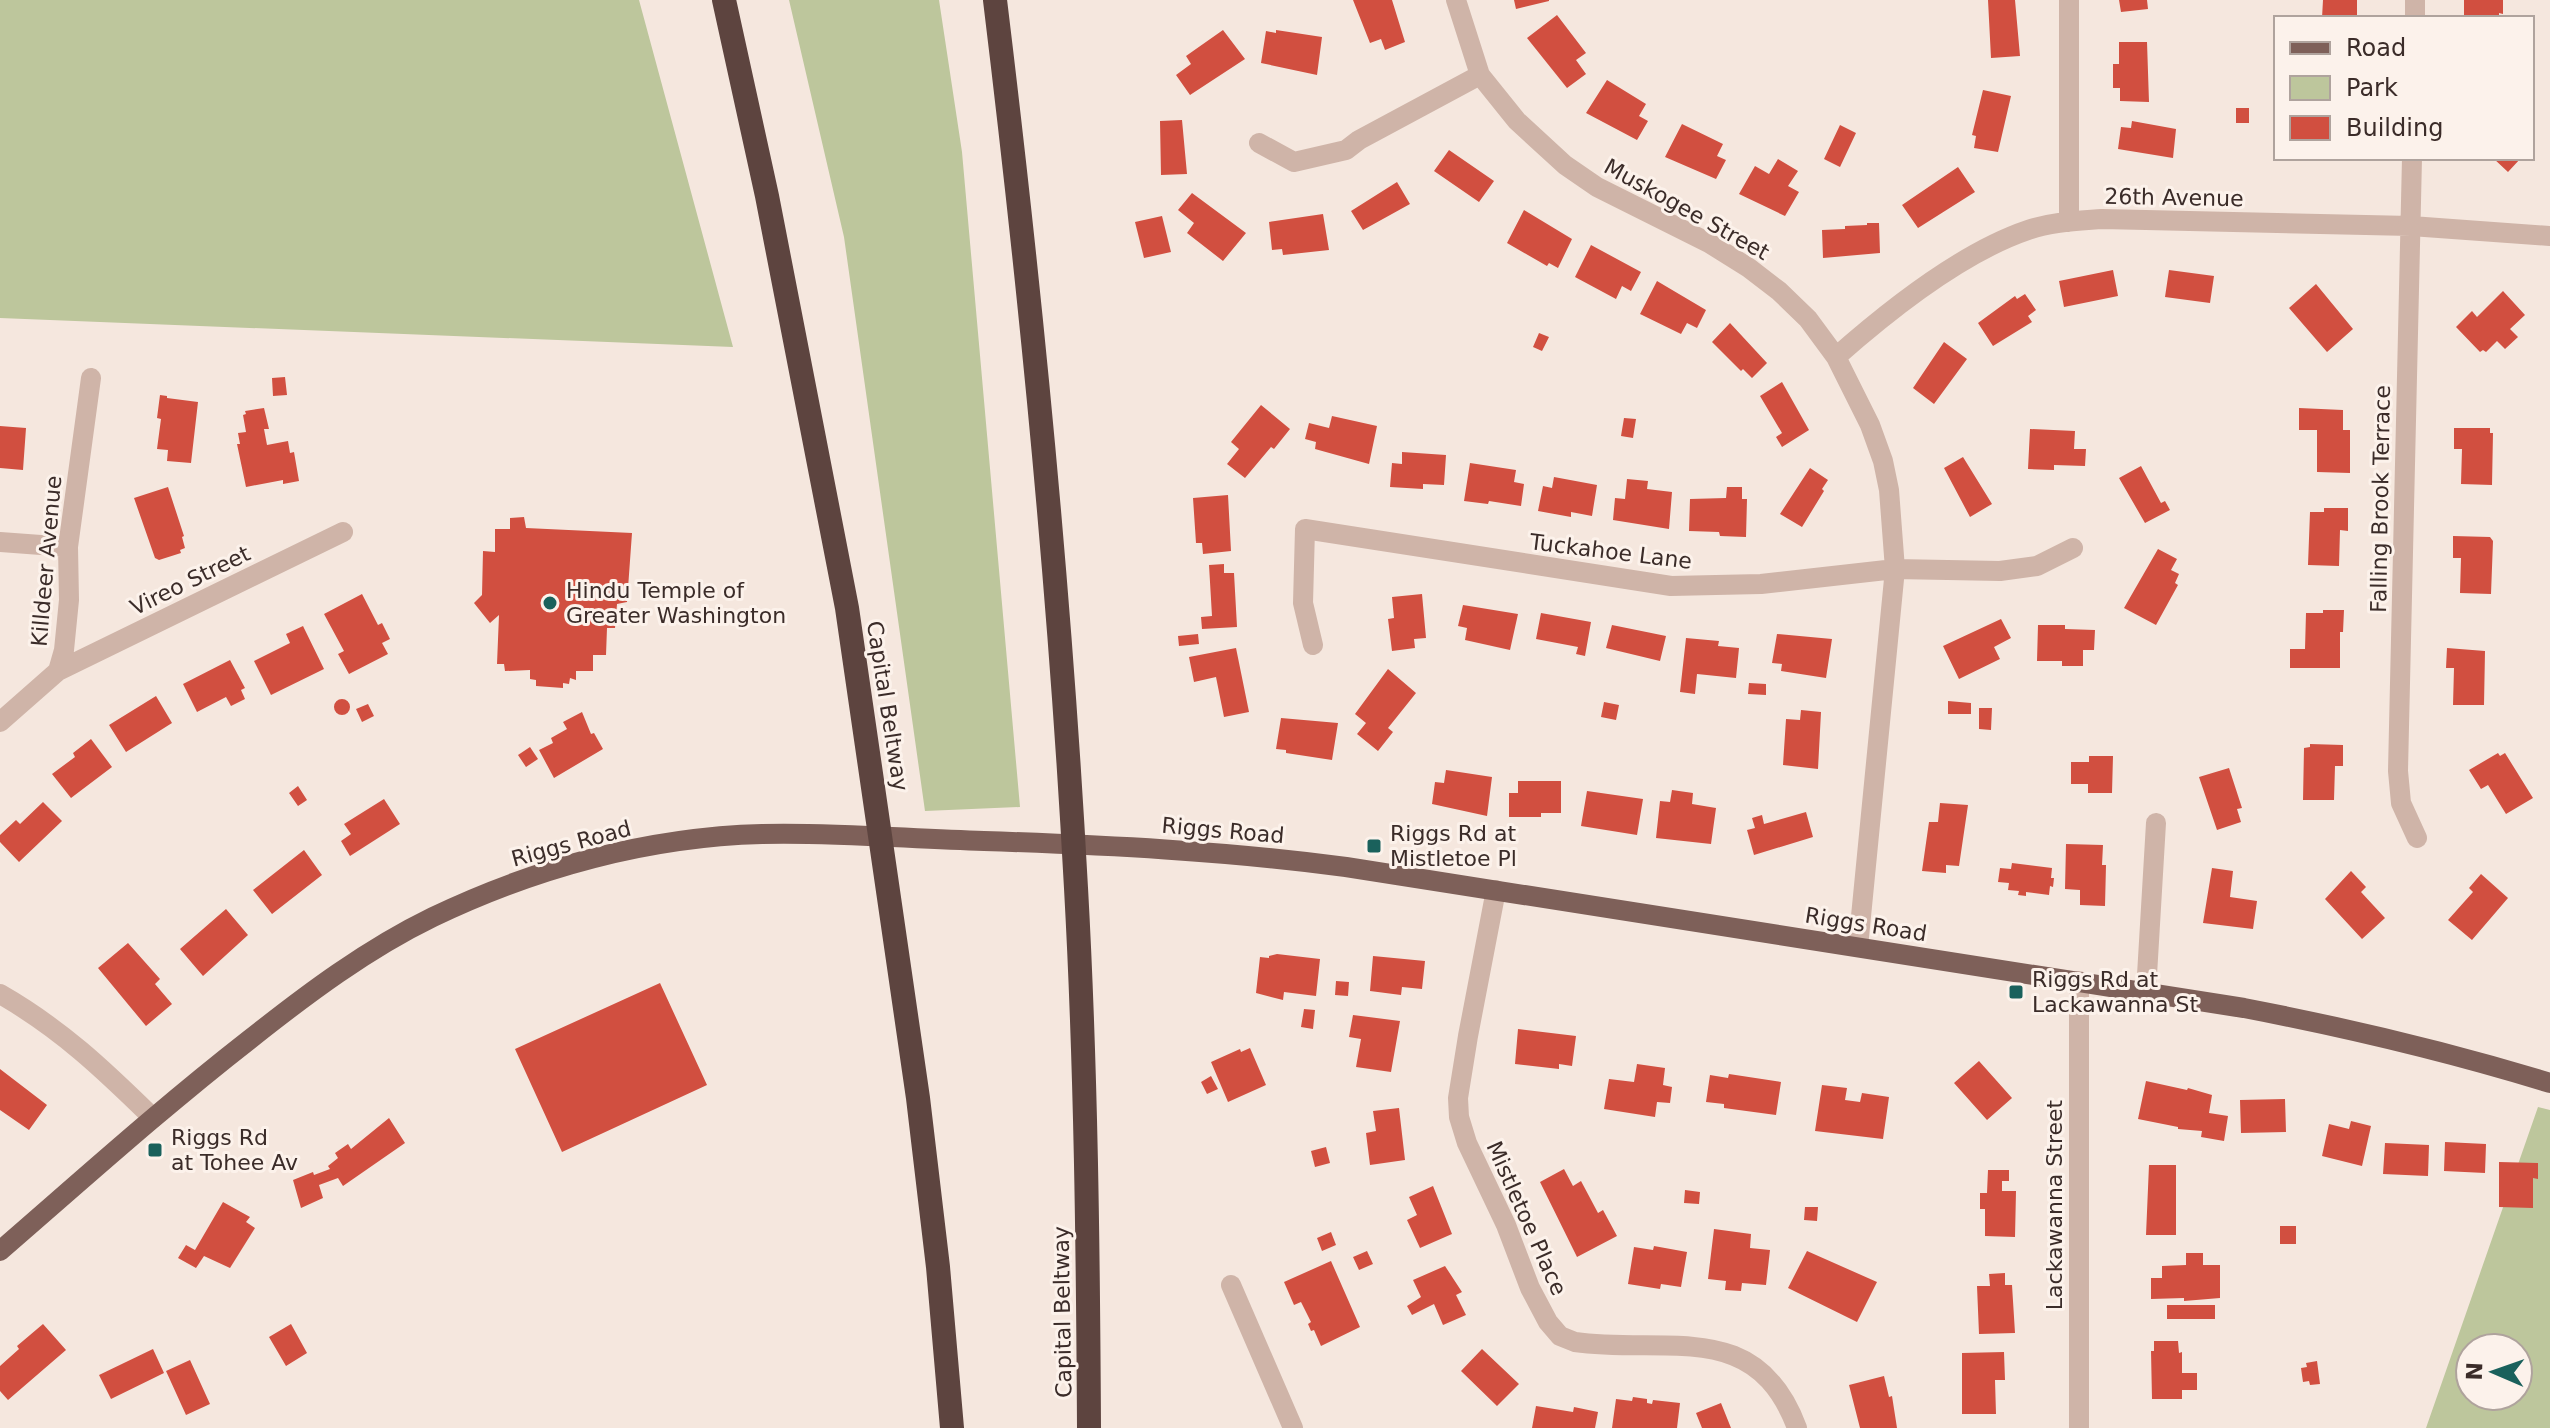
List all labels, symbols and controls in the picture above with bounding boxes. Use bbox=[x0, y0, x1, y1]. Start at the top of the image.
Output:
legend bbox=[2274, 16, 2534, 160]
text: Road bbox=[2346, 34, 2406, 62]
text: Park bbox=[2346, 74, 2398, 102]
text: Building bbox=[2346, 114, 2443, 142]
street label: Muskogee Street bbox=[1600, 154, 1774, 265]
street label: 26th Avenue bbox=[2104, 184, 2244, 211]
street label: Falling Brook Terrace bbox=[2366, 385, 2395, 613]
street label: Killdeer Avenue bbox=[27, 474, 66, 648]
street label: Tuckahoe Lane bbox=[1527, 529, 1693, 574]
street label: Vireo Street bbox=[126, 541, 254, 620]
place label: Hindu Temple of Greater Washington bbox=[566, 578, 786, 628]
marker: Hindu Temple of Greater Washington bbox=[541, 594, 559, 612]
street label: Capital Beltway bbox=[862, 619, 913, 793]
street label: Riggs Road bbox=[1161, 813, 1285, 848]
street label: Riggs Road bbox=[508, 815, 634, 871]
place label: Riggs Rd at Mistletoe Pl bbox=[1390, 821, 1517, 871]
marker: Riggs Rd at Mistletoe Pl bbox=[1365, 837, 1383, 855]
street label: Riggs Road bbox=[1803, 903, 1929, 946]
place label: Riggs Rd at Lackawanna St bbox=[2032, 967, 2198, 1017]
marker: Riggs Rd at Lackawanna St bbox=[2007, 983, 2025, 1001]
street label: Lackawanna Street bbox=[2042, 1099, 2067, 1310]
place label: Riggs Rd at Tohee Av bbox=[171, 1125, 298, 1175]
street label: Mistletoe Place bbox=[1481, 1137, 1572, 1299]
marker: Riggs Rd at Tohee Av bbox=[146, 1141, 164, 1159]
street label: Capital Beltway bbox=[1049, 1226, 1076, 1398]
north arrow bbox=[2454, 1332, 2534, 1412]
text: N bbox=[2462, 1362, 2487, 1381]

